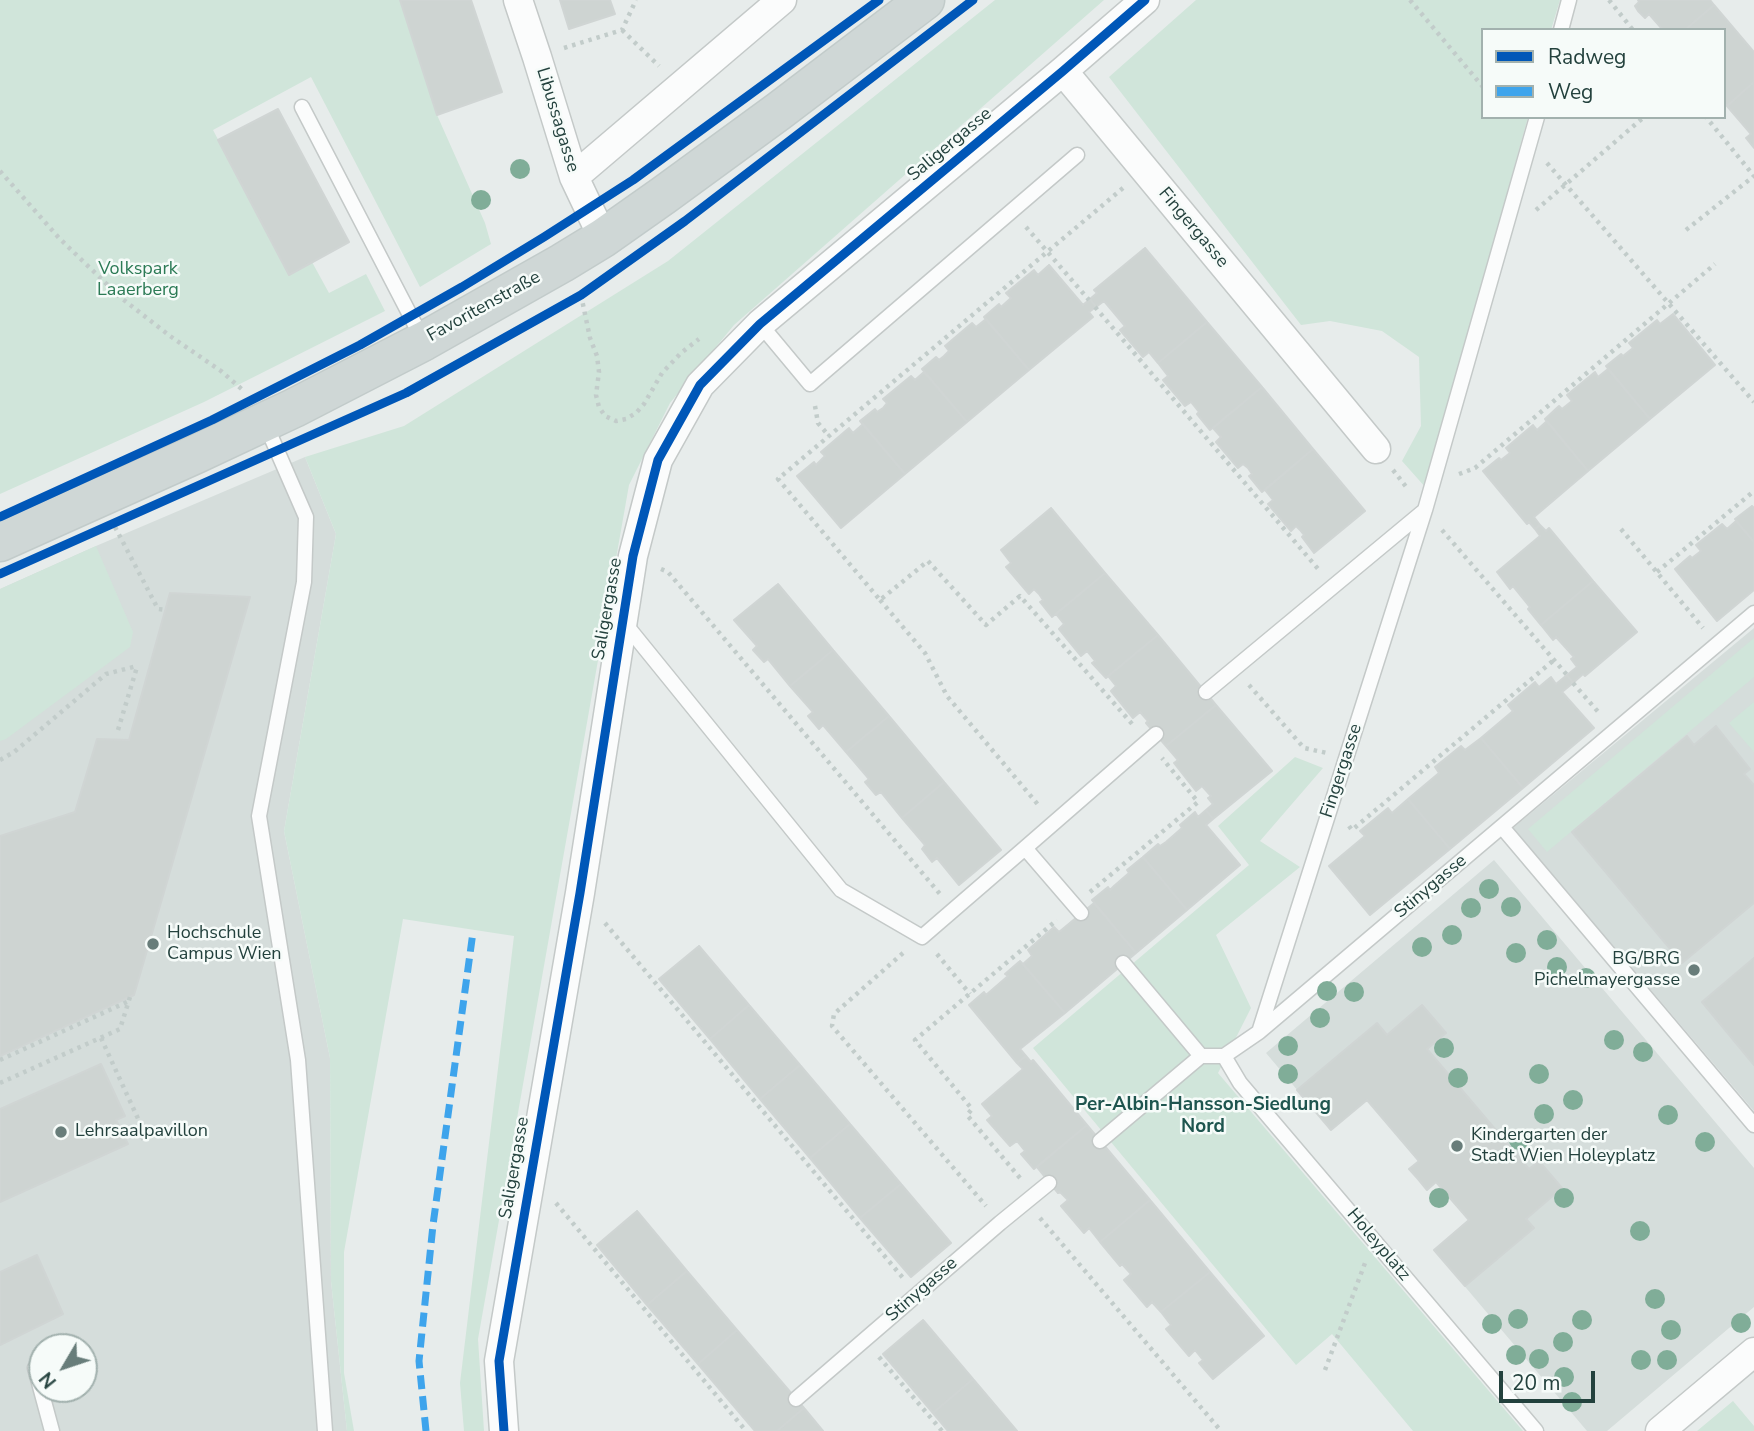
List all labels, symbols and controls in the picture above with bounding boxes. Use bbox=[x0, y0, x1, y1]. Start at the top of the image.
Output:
legend bbox=[1481, 28, 1726, 119]
text: Radweg bbox=[1548, 43, 1626, 71]
street label: Libussagasse bbox=[531, 65, 583, 175]
text: Weg bbox=[1548, 78, 1593, 106]
street label: Saligergasse bbox=[903, 103, 997, 187]
street label: Fingergasse bbox=[1153, 184, 1233, 272]
park label: Volkspark Laaerberg bbox=[97, 259, 179, 302]
street label: Favoritenstraße bbox=[424, 267, 544, 347]
street label: Saligergasse bbox=[588, 556, 628, 662]
street label: Fingergasse bbox=[1317, 721, 1367, 821]
street label: Stinygasse bbox=[1390, 851, 1472, 923]
place label: Hochschule Campus Wien bbox=[167, 923, 281, 965]
marker: Hochschule Campus Wien bbox=[145, 936, 161, 952]
place label: BG/BRG Pichelmayergasse bbox=[1534, 949, 1680, 992]
marker: BG/BRG Pichelmayergasse bbox=[1686, 962, 1702, 978]
district label: Per-Albin-Hansson-Siedlung Nord bbox=[1075, 1094, 1331, 1138]
street label: Saligergasse bbox=[495, 1115, 535, 1221]
place label: Lehrsaalpavillon bbox=[75, 1121, 208, 1143]
marker: Lehrsaalpavillon bbox=[53, 1124, 69, 1140]
place label: Kindergarten der Stadt Wien Holeyplatz bbox=[1471, 1125, 1655, 1168]
marker: Kindergarten der Stadt Wien Holeyplatz bbox=[1449, 1138, 1465, 1154]
street label: Holeyplatz bbox=[1342, 1204, 1414, 1286]
street label: Stinygasse bbox=[882, 1253, 962, 1327]
north arrow bbox=[28, 1333, 98, 1403]
scale bar bbox=[1502, 1358, 1598, 1402]
text: N bbox=[34, 1366, 63, 1394]
text: 20 m bbox=[1512, 1369, 1561, 1397]

